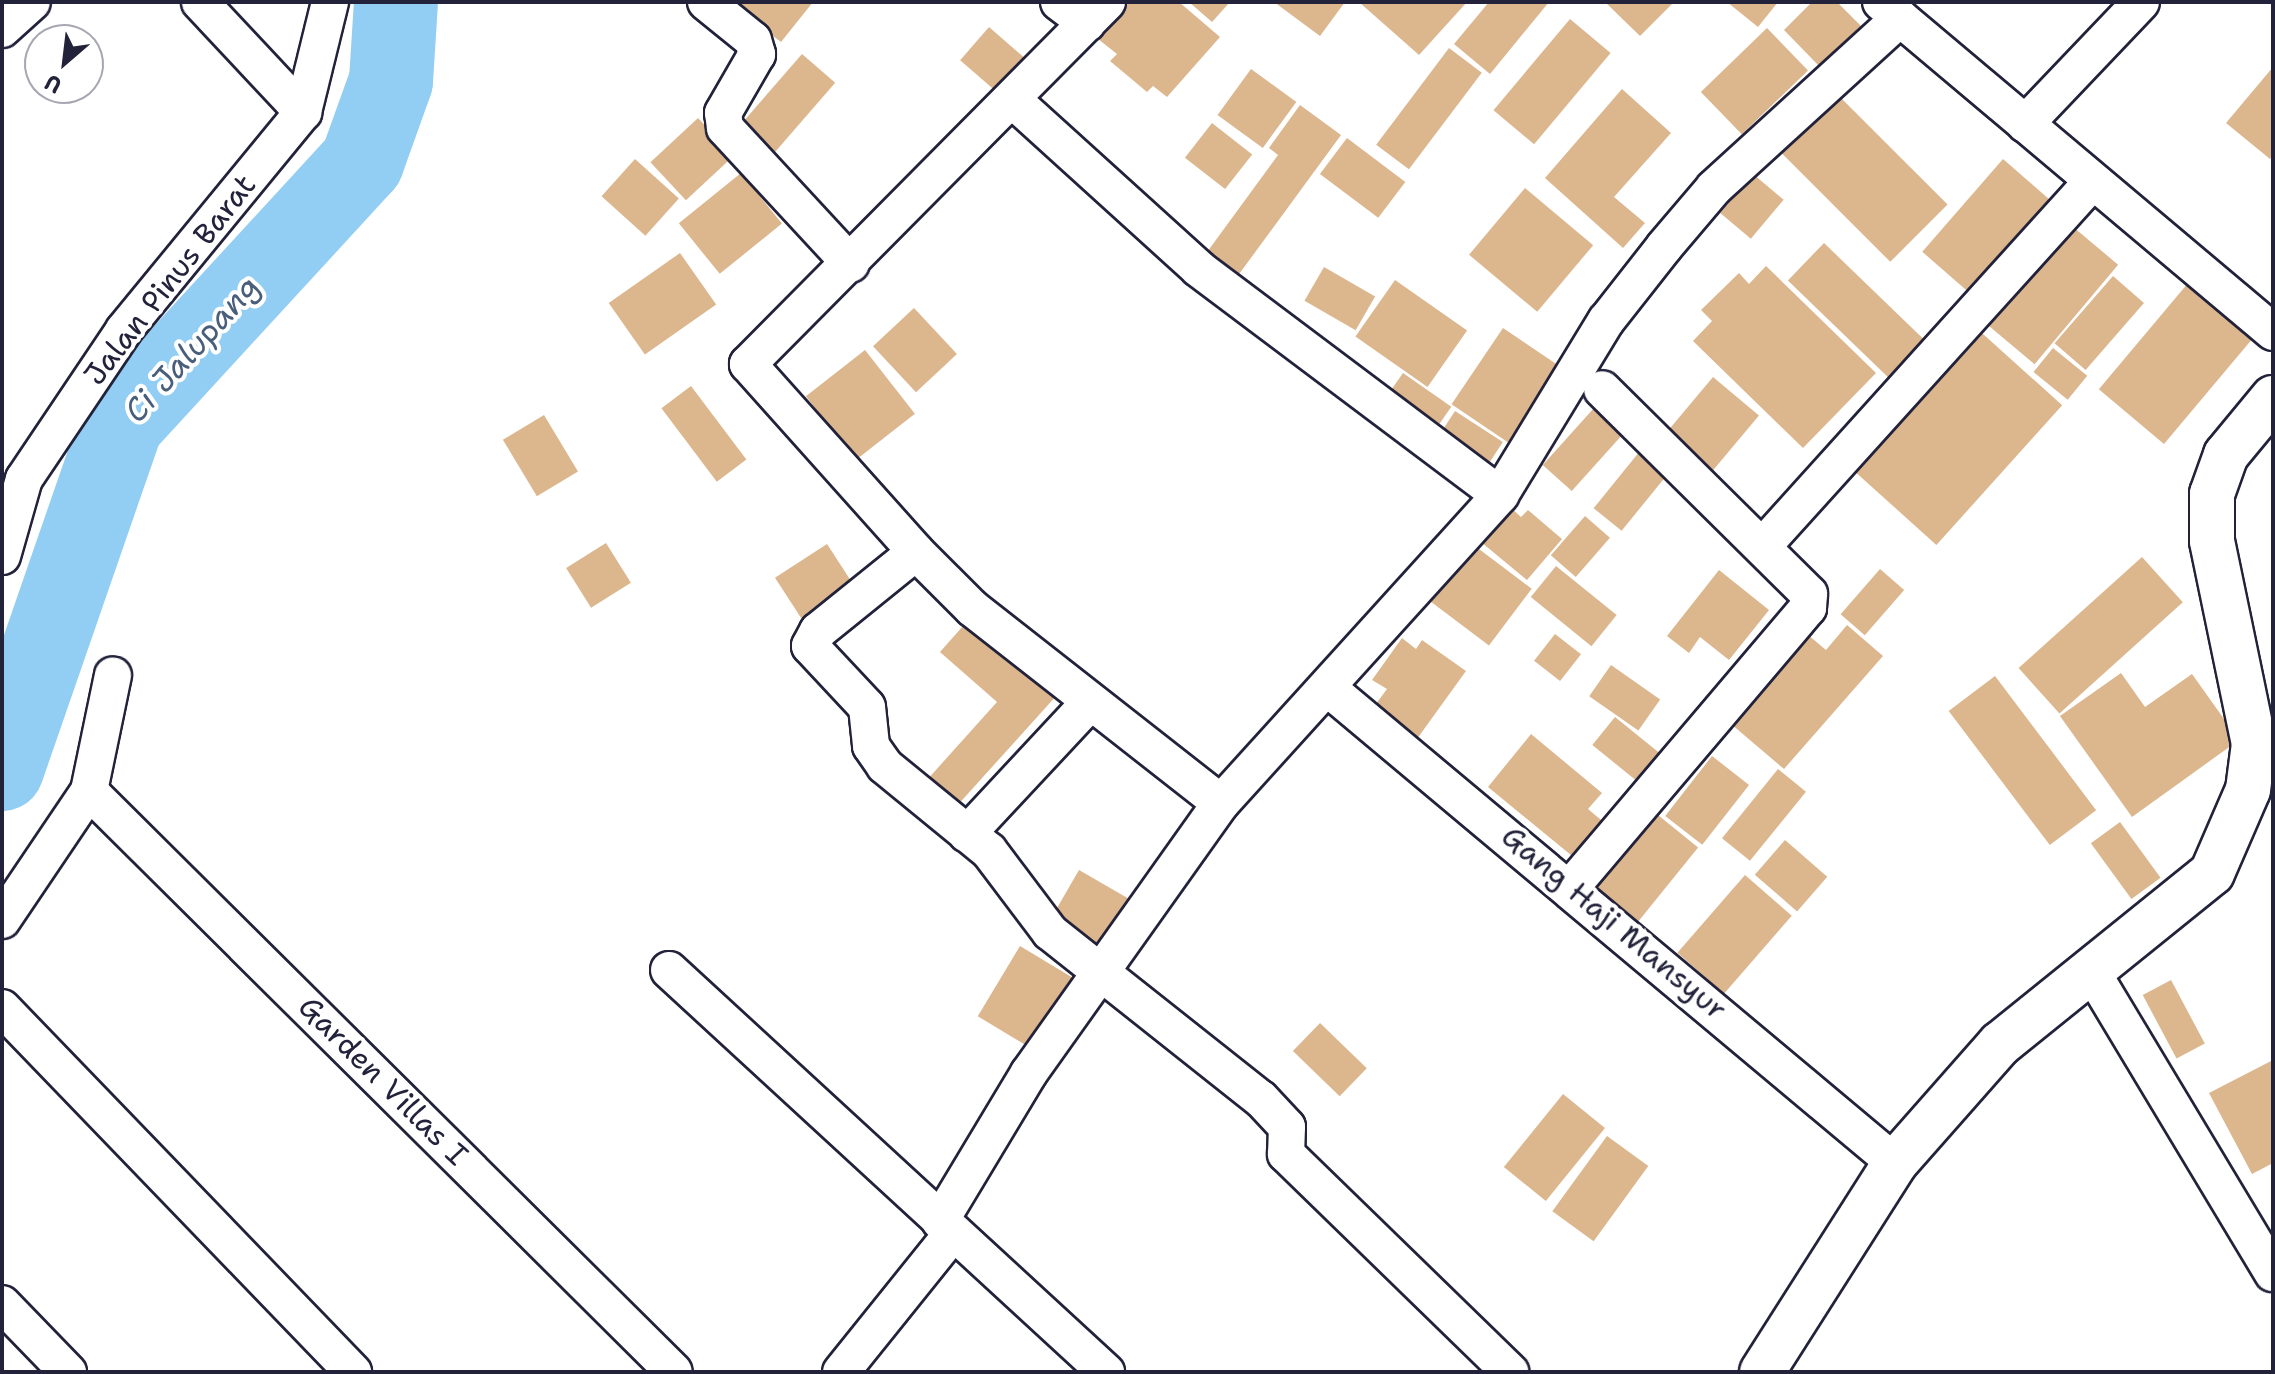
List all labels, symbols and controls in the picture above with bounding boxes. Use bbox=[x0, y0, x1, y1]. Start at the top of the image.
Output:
north arrow bbox=[24, 24, 104, 104]
text: U bbox=[40, 68, 67, 100]
street label: Jalan Pinus Barat bbox=[77, 168, 263, 392]
water label: Ci Jalupang bbox=[116, 268, 268, 430]
street label: Gang Haji Mansyur bbox=[1494, 818, 1734, 1028]
street label: Garden Villas I bbox=[291, 989, 475, 1173]

